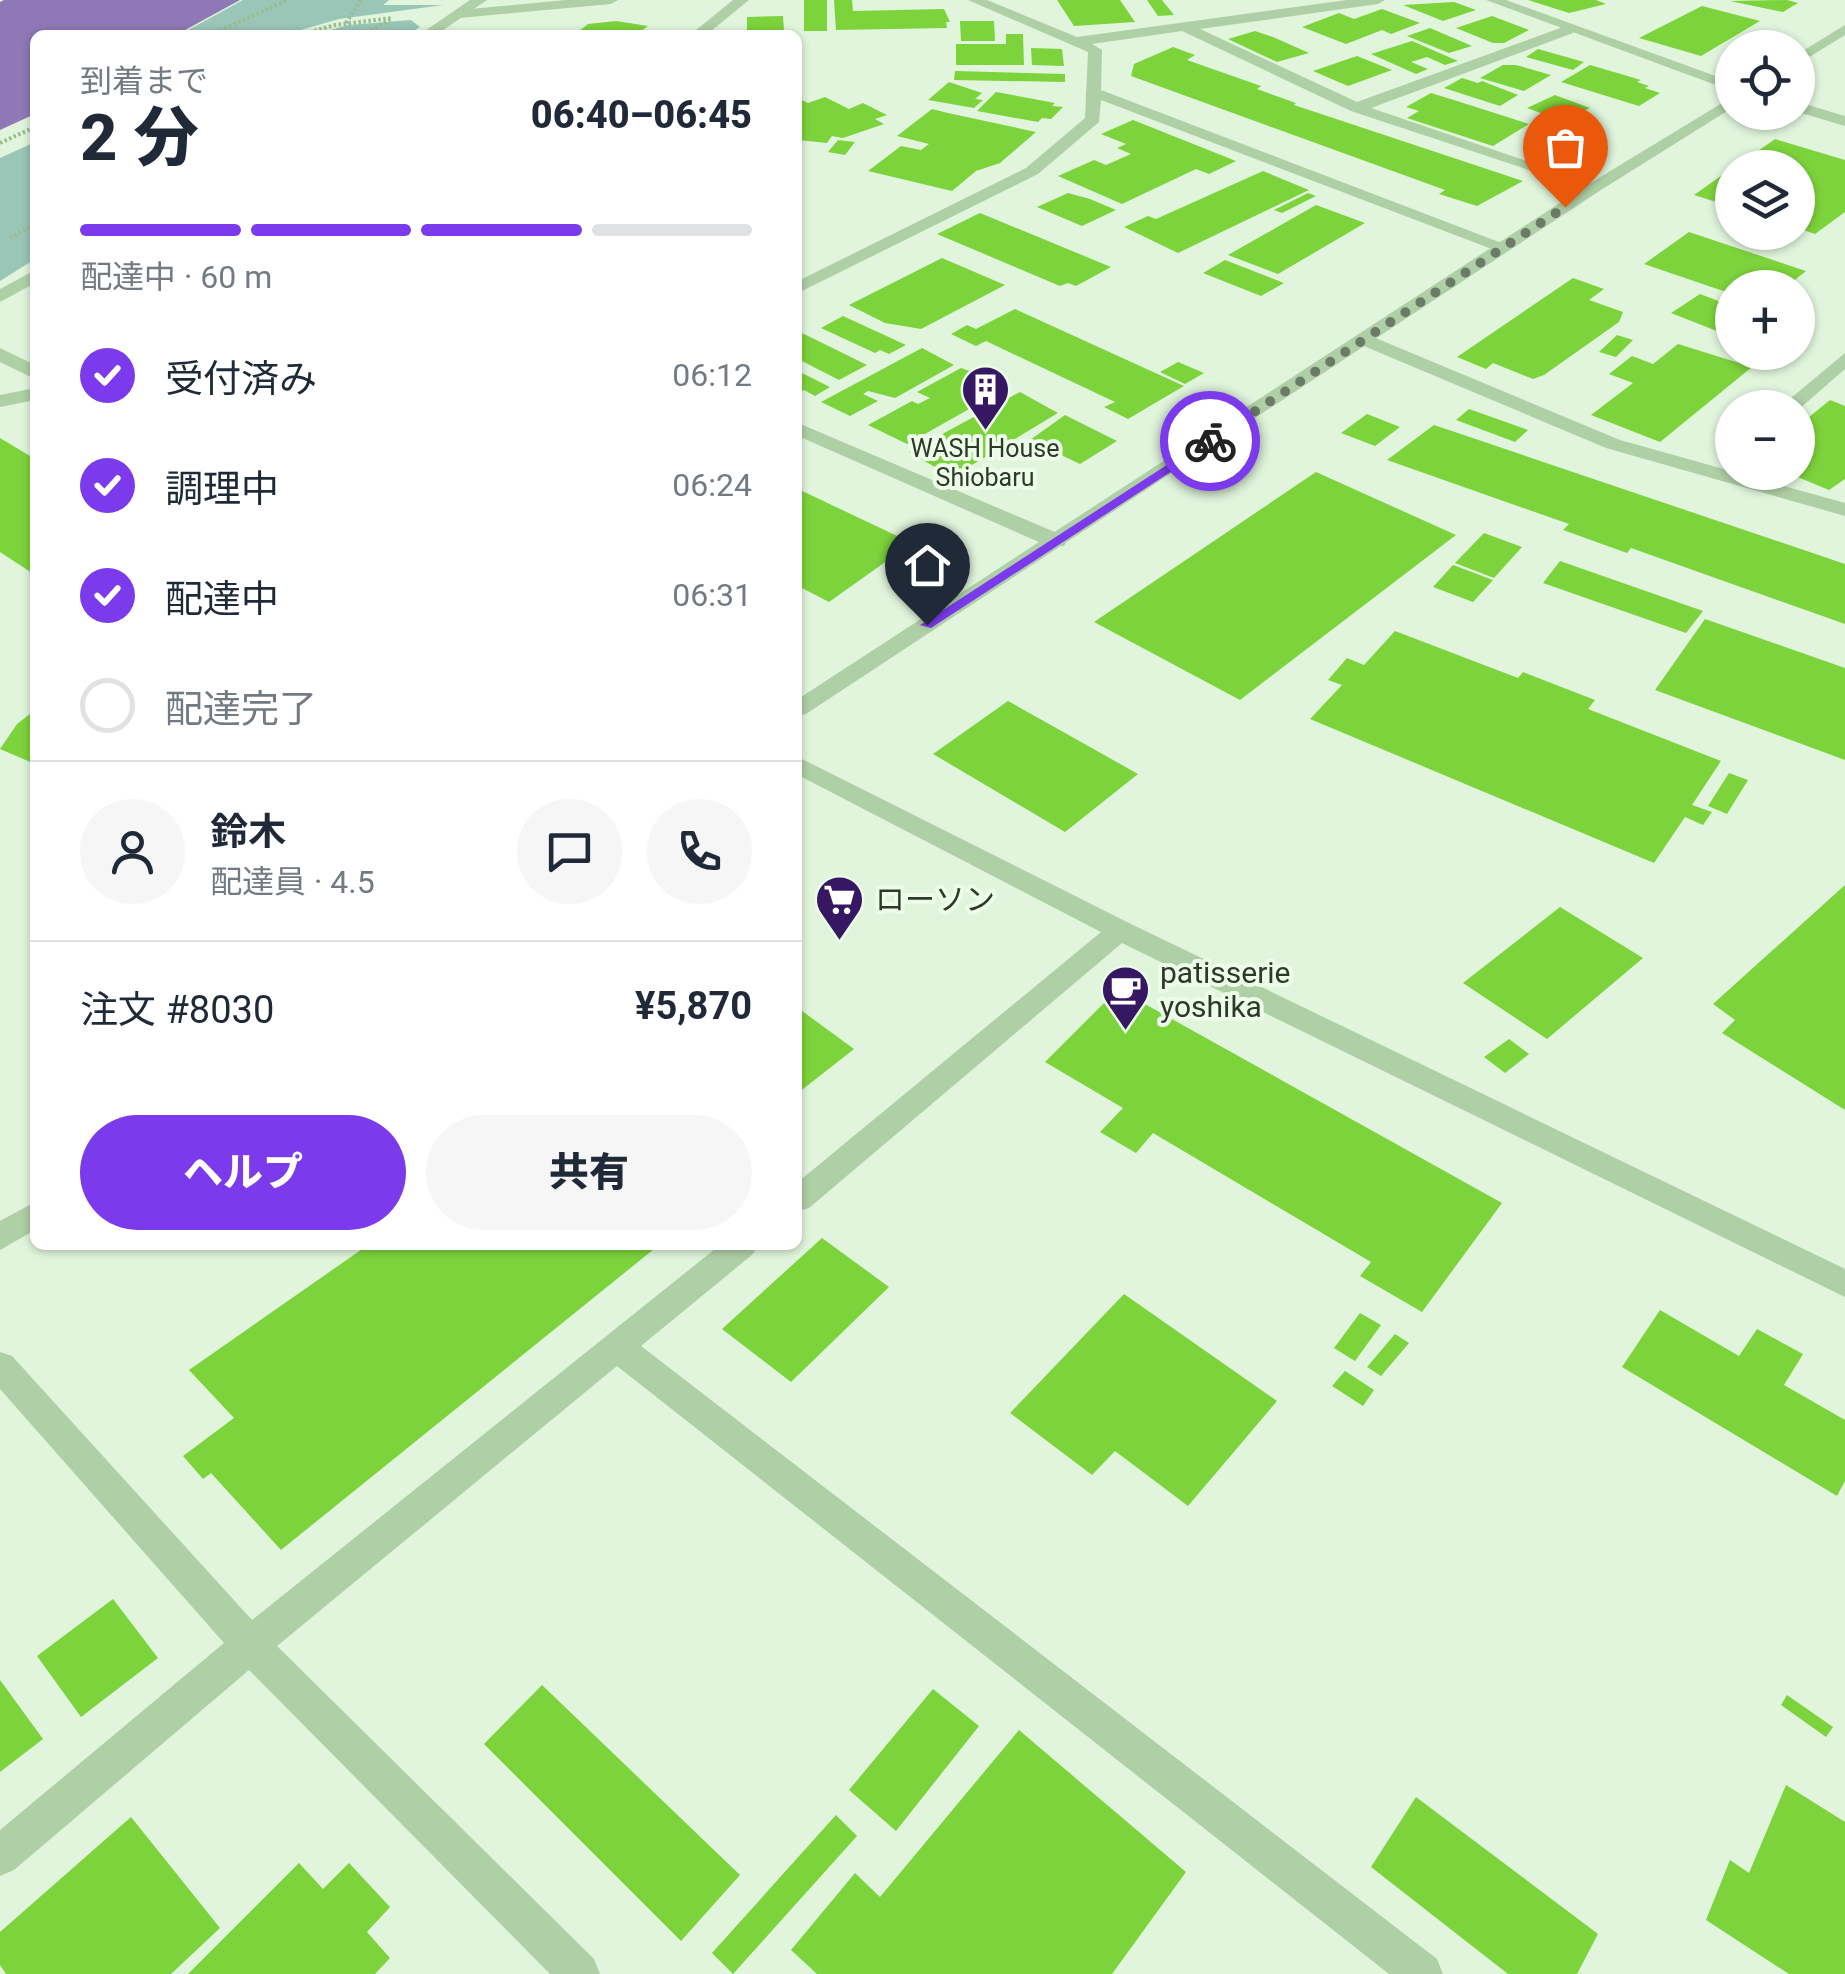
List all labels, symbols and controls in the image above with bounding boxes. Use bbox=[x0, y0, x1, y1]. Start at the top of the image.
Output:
map controls bbox=[1715, 30, 1815, 490]
button: locate bbox=[1715, 30, 1815, 130]
text: 到着まで bbox=[80, 62, 208, 100]
text: 06:40–06:45 bbox=[531, 93, 752, 137]
text: 2 分 bbox=[80, 100, 199, 176]
pin bbox=[1523, 105, 1608, 208]
icon: bag bbox=[1538, 120, 1593, 175]
button: layers bbox=[1715, 150, 1815, 250]
text: 配達中 · 60 m bbox=[80, 258, 272, 296]
button: + bbox=[1715, 270, 1815, 370]
icon: check bbox=[80, 348, 135, 403]
text: 06:12 bbox=[672, 356, 752, 394]
text: 受付済み bbox=[165, 357, 317, 401]
building icon: WASH House Shiobaru bbox=[959, 364, 1011, 432]
button: − bbox=[1715, 390, 1815, 490]
courier bbox=[1160, 391, 1260, 491]
icon: bike bbox=[1183, 414, 1238, 469]
place label: WASH House Shiobaru bbox=[911, 434, 1059, 492]
icon: check bbox=[80, 458, 135, 513]
text: 06:24 bbox=[672, 466, 752, 504]
text: 調理中 bbox=[165, 467, 279, 511]
pin bbox=[885, 523, 970, 626]
icon: home bbox=[900, 538, 955, 593]
icon: check bbox=[80, 568, 135, 623]
text: 06:31 bbox=[672, 576, 752, 614]
text: 配達中 bbox=[165, 577, 279, 621]
text: 配達完了 bbox=[165, 687, 317, 731]
button: person bbox=[80, 799, 185, 904]
button: chat bbox=[517, 799, 622, 904]
button: phone bbox=[647, 799, 752, 904]
text: 鈴木 bbox=[210, 810, 286, 854]
text: 配達員 · 4.5 bbox=[210, 863, 375, 901]
supermarket icon: ローソン bbox=[814, 874, 866, 942]
place label: ローソン bbox=[875, 882, 995, 917]
place label: patisserie yoshika bbox=[1160, 955, 1291, 1024]
cafe icon: patisserie yoshika bbox=[1099, 964, 1151, 1032]
text: ¥5,870 bbox=[635, 984, 752, 1028]
text: 注文 #8030 bbox=[80, 988, 274, 1032]
button: ヘルプ bbox=[80, 1115, 406, 1230]
button: 共有 bbox=[426, 1115, 752, 1230]

